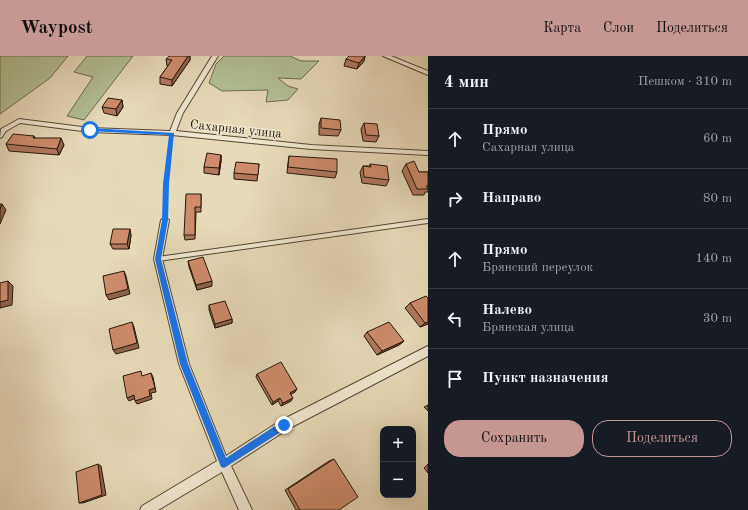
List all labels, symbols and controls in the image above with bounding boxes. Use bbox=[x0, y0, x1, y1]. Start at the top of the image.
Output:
text: Waypost bbox=[20, 19, 93, 38]
text: Карта bbox=[543, 21, 581, 35]
text: Слои bbox=[603, 21, 634, 35]
text: Поделиться bbox=[656, 21, 728, 35]
text: 4 мин bbox=[444, 74, 489, 91]
text: Пешком · 310 m bbox=[638, 75, 732, 88]
street label: Сахарная улица bbox=[189, 118, 283, 141]
route start bbox=[81, 121, 99, 139]
text: Прямо bbox=[482, 123, 528, 138]
icon: ahead bbox=[444, 128, 466, 150]
text: 60 m bbox=[703, 132, 732, 145]
text: Сахарная улица bbox=[482, 141, 574, 154]
icon: right bbox=[444, 188, 466, 210]
text: Направо bbox=[482, 191, 541, 206]
text: 80 m bbox=[703, 192, 732, 205]
text: Прямо bbox=[482, 243, 528, 258]
icon: ahead bbox=[444, 248, 466, 270]
text: 140 m bbox=[695, 252, 732, 265]
text: Брянский переулок bbox=[482, 261, 593, 274]
text: Налево bbox=[482, 303, 532, 318]
icon: left bbox=[444, 308, 466, 330]
text: 30 m bbox=[703, 312, 732, 325]
text: Брянская улица bbox=[482, 321, 574, 334]
icon: arrive bbox=[444, 368, 466, 390]
text: Пункт назначения bbox=[482, 371, 609, 386]
route end bbox=[275, 416, 293, 434]
button: Сохранить bbox=[444, 420, 584, 457]
button: Поделиться bbox=[592, 420, 732, 457]
map controls bbox=[380, 426, 416, 498]
button: + bbox=[380, 426, 416, 462]
button: − bbox=[380, 462, 416, 498]

